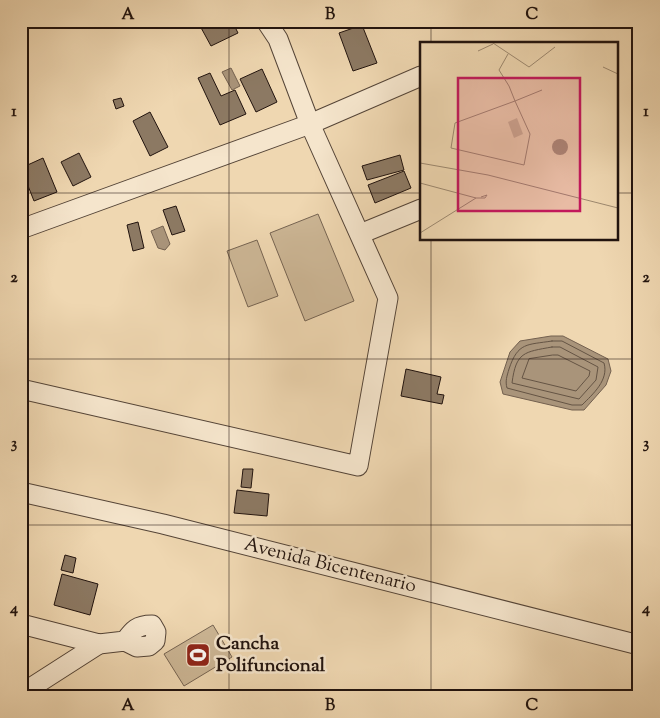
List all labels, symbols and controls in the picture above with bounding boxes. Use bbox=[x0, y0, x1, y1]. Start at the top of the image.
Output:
text: A bbox=[122, 4, 135, 27]
text: B bbox=[325, 4, 335, 27]
text: C bbox=[526, 4, 539, 27]
inset map bbox=[420, 42, 618, 240]
text: 1 bbox=[11, 101, 17, 124]
text: 1 bbox=[643, 101, 649, 124]
text: 2 bbox=[10, 267, 18, 290]
text: 2 bbox=[642, 267, 650, 290]
text: 3 bbox=[11, 433, 18, 456]
text: 3 bbox=[643, 433, 650, 456]
street label: Avenida Bicentenario bbox=[241, 532, 419, 600]
text: 4 bbox=[9, 598, 18, 621]
text: 4 bbox=[641, 598, 650, 621]
place label: Cancha Polifuncional bbox=[216, 631, 326, 680]
sports icon: Cancha Polifuncional bbox=[185, 642, 211, 668]
text: A bbox=[122, 695, 135, 718]
text: B bbox=[325, 695, 335, 718]
text: C bbox=[526, 695, 539, 718]

